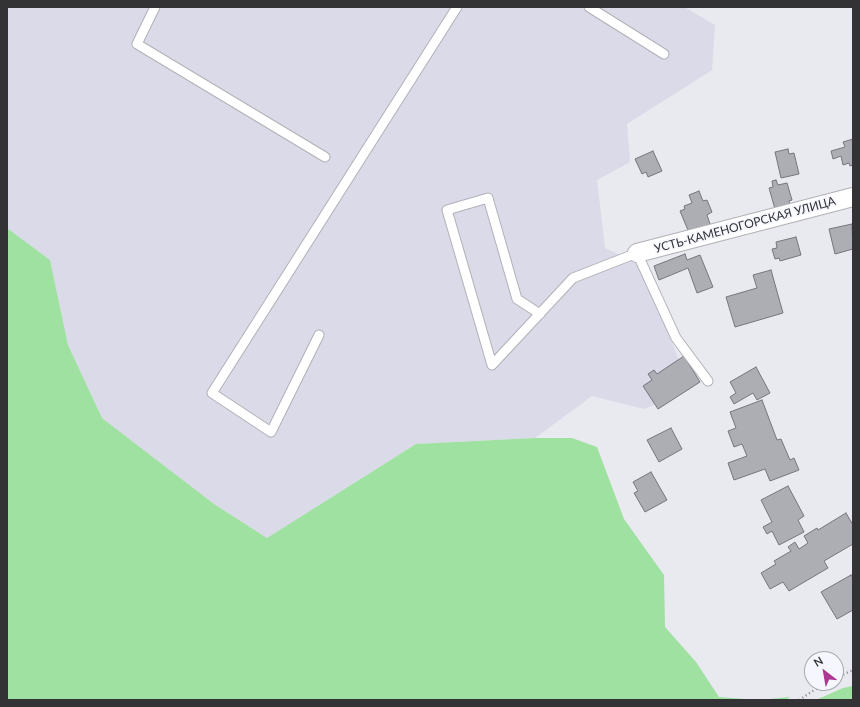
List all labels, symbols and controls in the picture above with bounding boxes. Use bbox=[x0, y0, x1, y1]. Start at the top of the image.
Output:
street label: УСТЬ-КАМЕНОГОРСКАЯ УЛИЦА bbox=[653, 194, 837, 256]
north arrow bbox=[804, 651, 844, 691]
text: N bbox=[811, 653, 825, 669]

